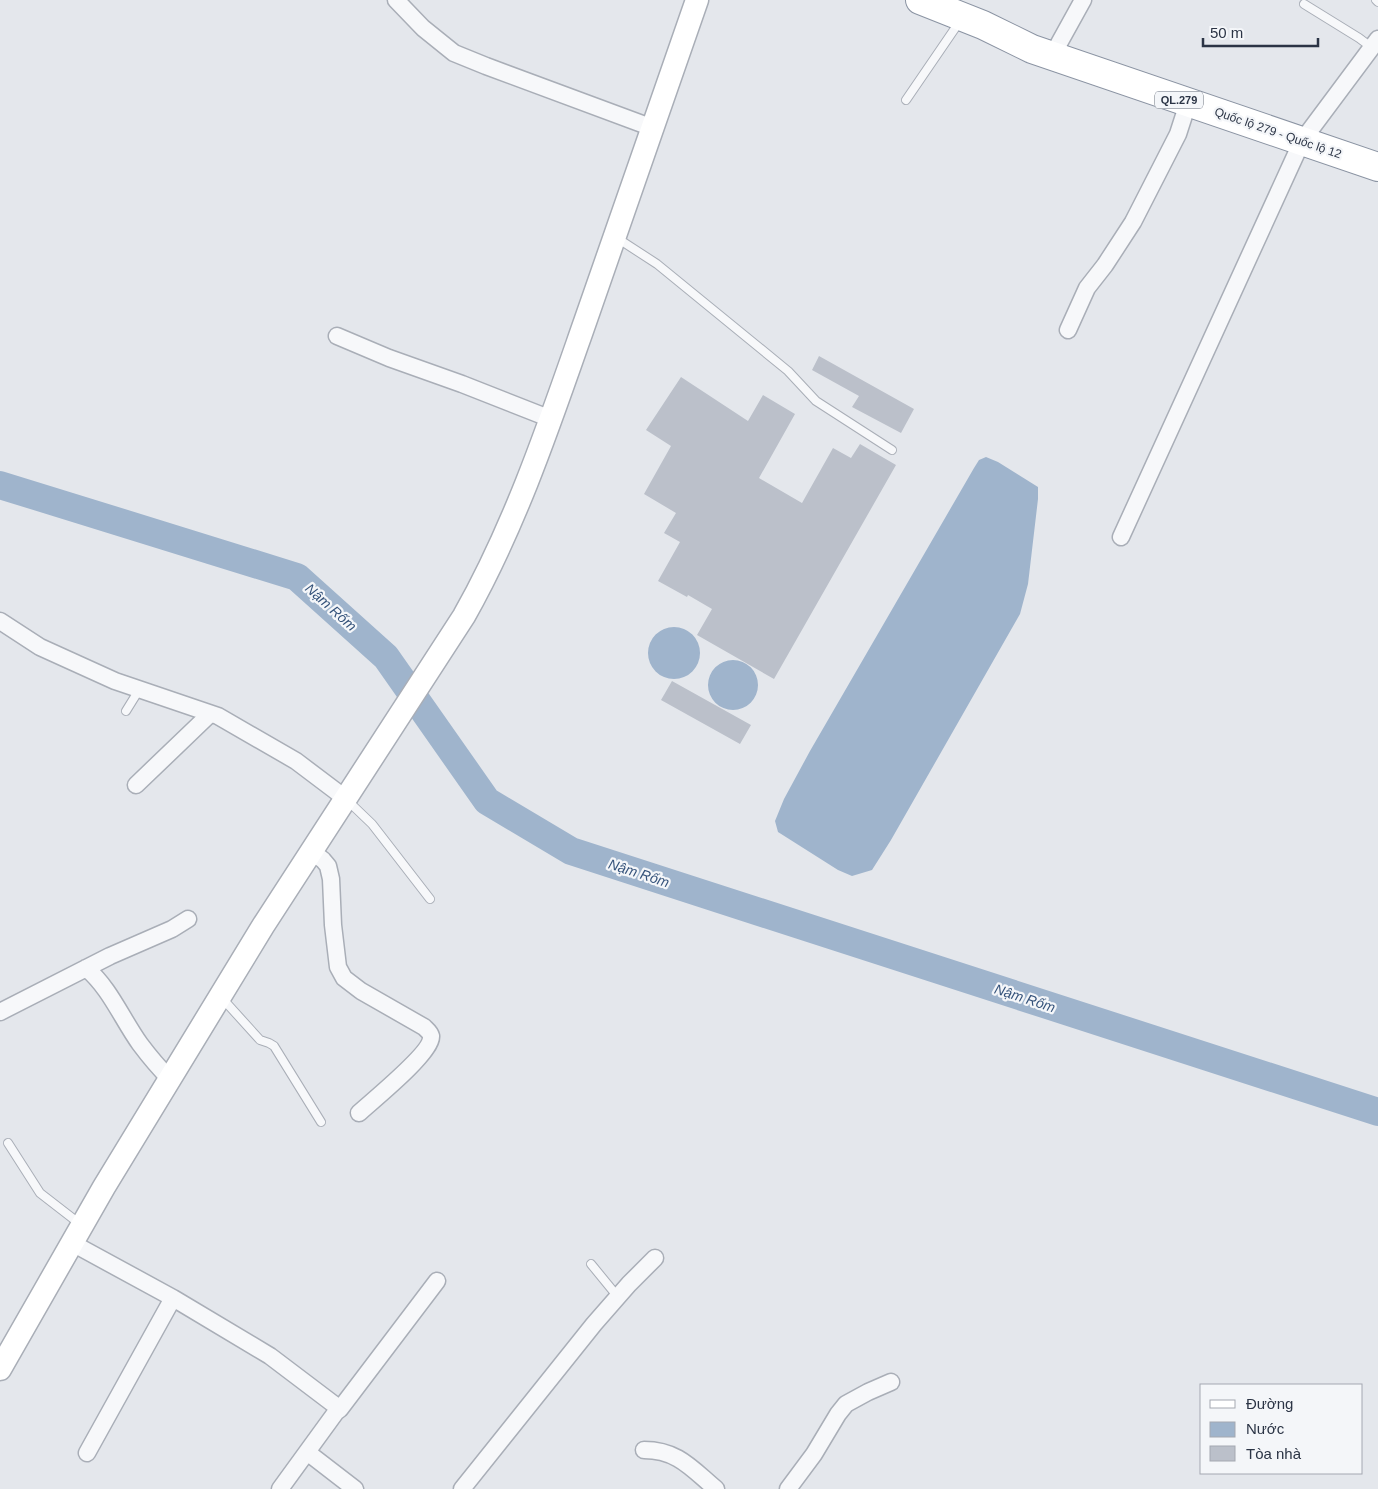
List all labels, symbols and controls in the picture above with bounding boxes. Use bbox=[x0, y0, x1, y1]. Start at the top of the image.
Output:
scale bar bbox=[1203, 15, 1318, 47]
text: 50 m bbox=[1210, 24, 1243, 41]
road number: QL.279 bbox=[1155, 92, 1203, 108]
street label: Quốc lộ 279 - Quốc lộ 12 bbox=[1213, 105, 1344, 161]
water label: Nậm Rốm bbox=[302, 580, 360, 634]
water label: Nậm Rốm bbox=[607, 856, 672, 890]
water label: Nậm Rốm bbox=[993, 981, 1058, 1015]
legend bbox=[1200, 1384, 1363, 1474]
text: Đường bbox=[1246, 1395, 1293, 1412]
text: Nước bbox=[1246, 1420, 1285, 1437]
text: Tòa nhà bbox=[1246, 1445, 1302, 1462]

